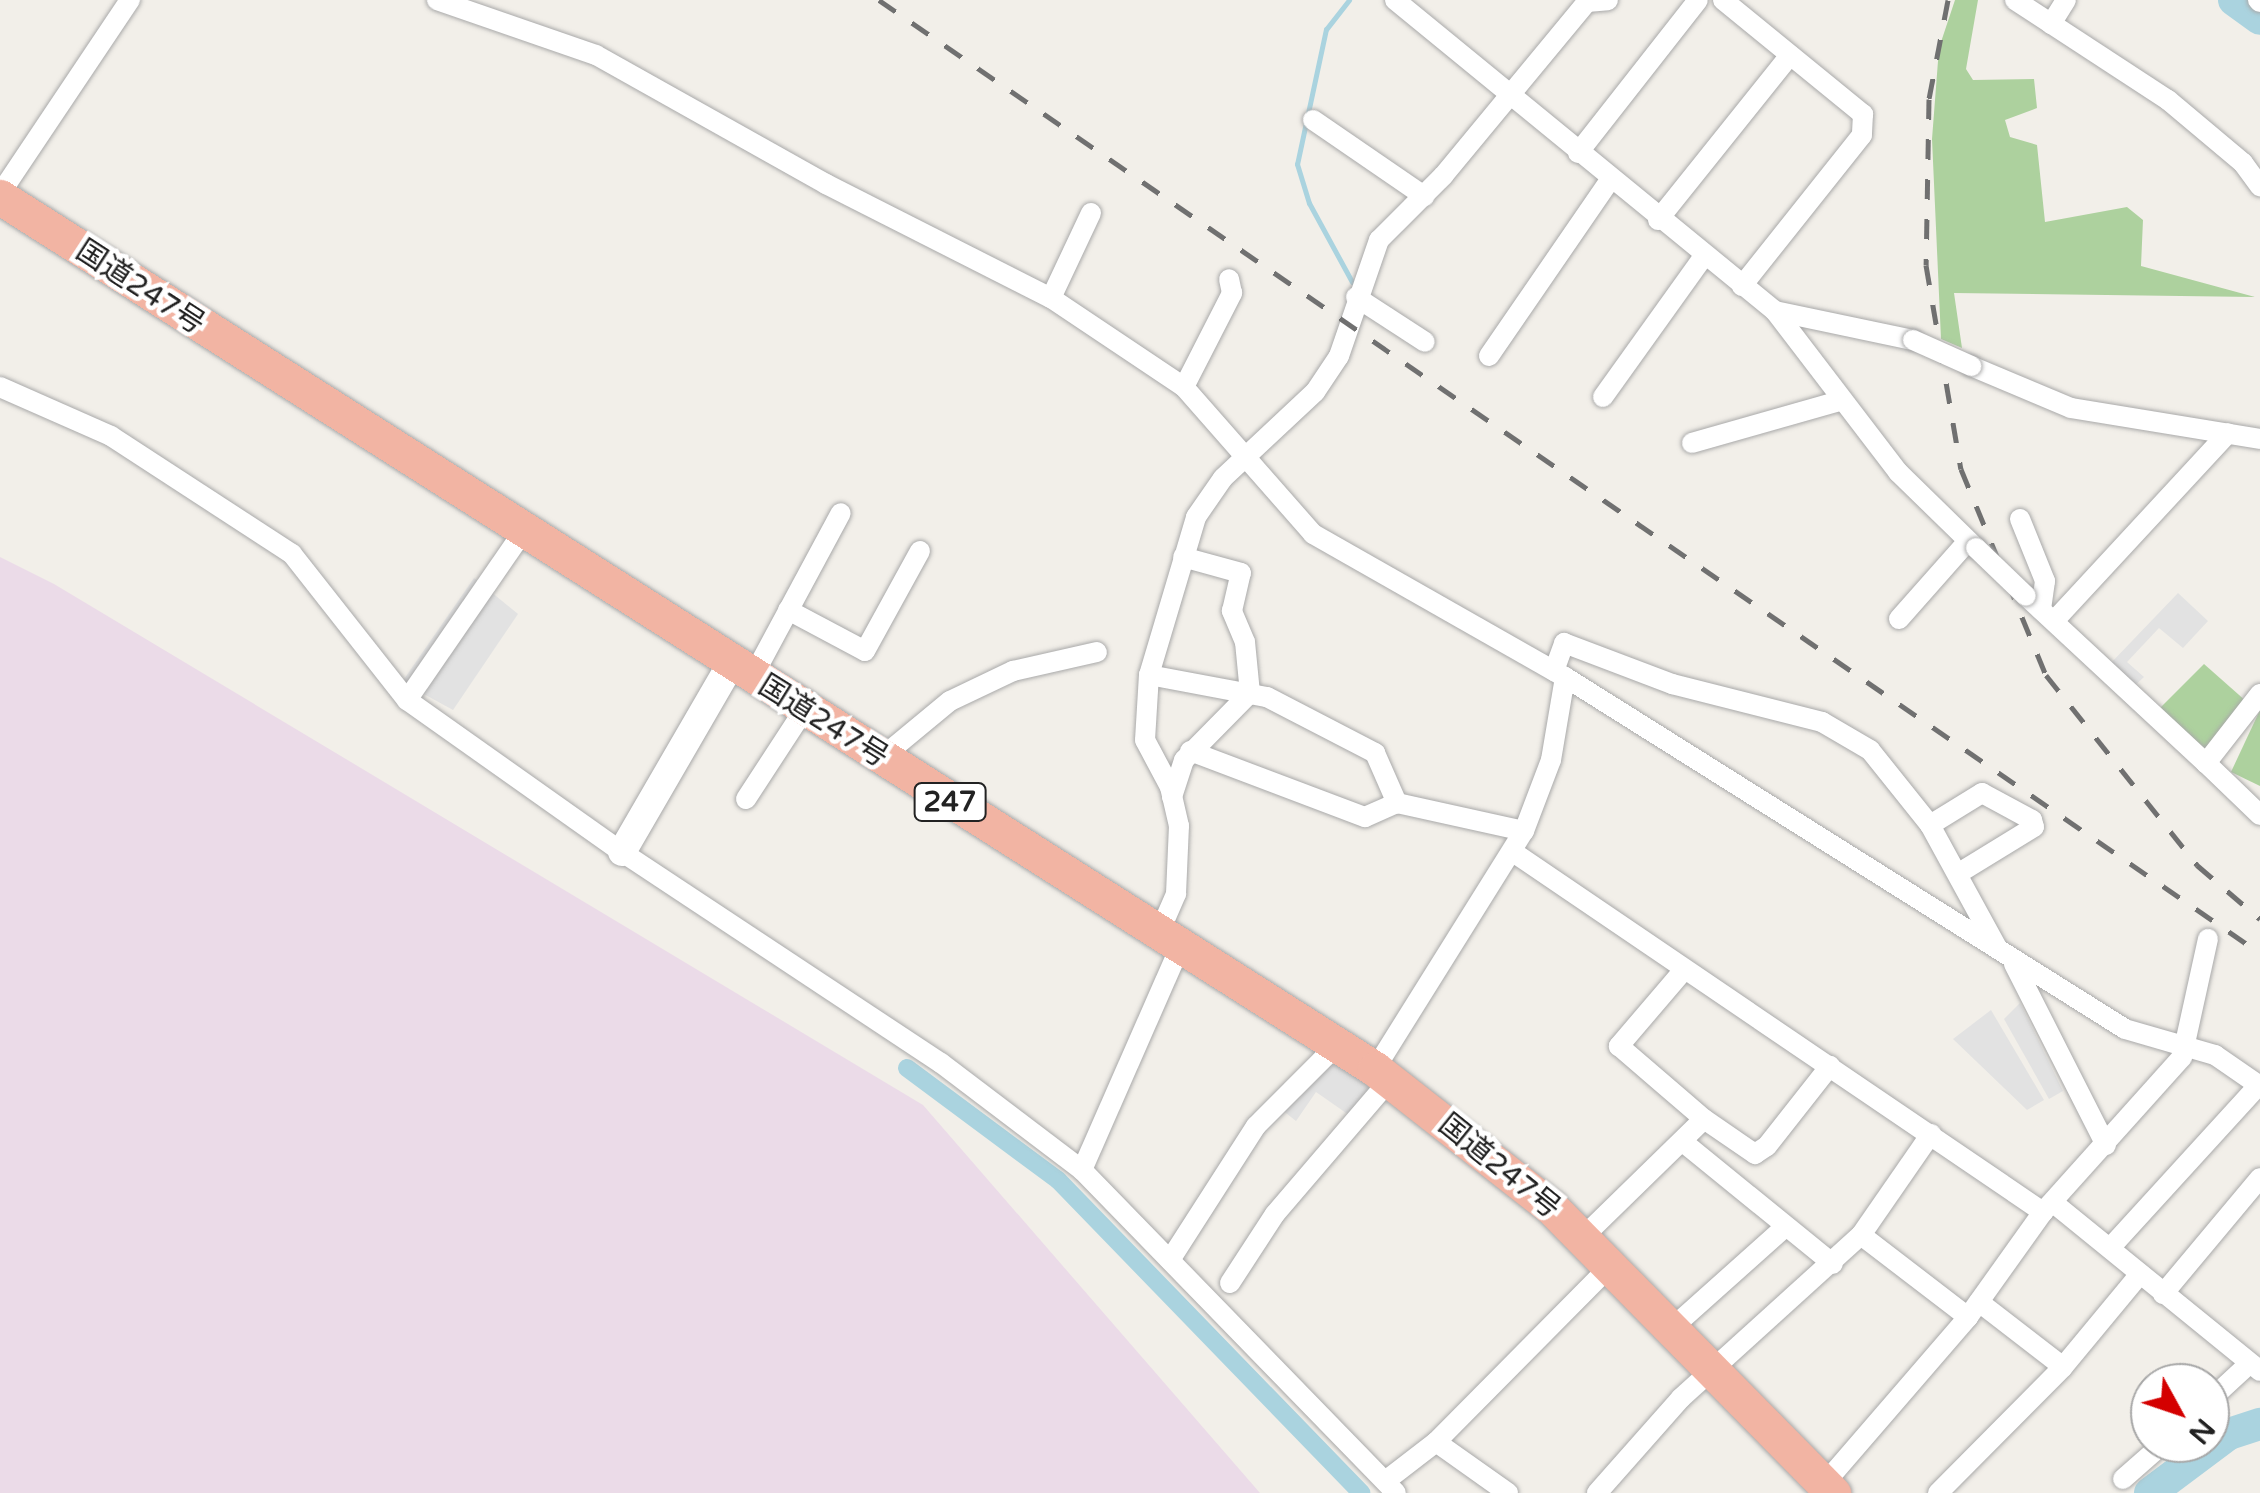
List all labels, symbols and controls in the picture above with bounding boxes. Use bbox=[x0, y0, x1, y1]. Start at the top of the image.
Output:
street label: 国道247号 bbox=[69, 233, 211, 343]
street label: 国道247号 bbox=[751, 668, 895, 776]
road number: 247 bbox=[912, 779, 988, 825]
street label: 国道247号 bbox=[1431, 1107, 1567, 1227]
north arrow bbox=[2130, 1363, 2230, 1463]
text: N bbox=[2181, 1411, 2222, 1451]

